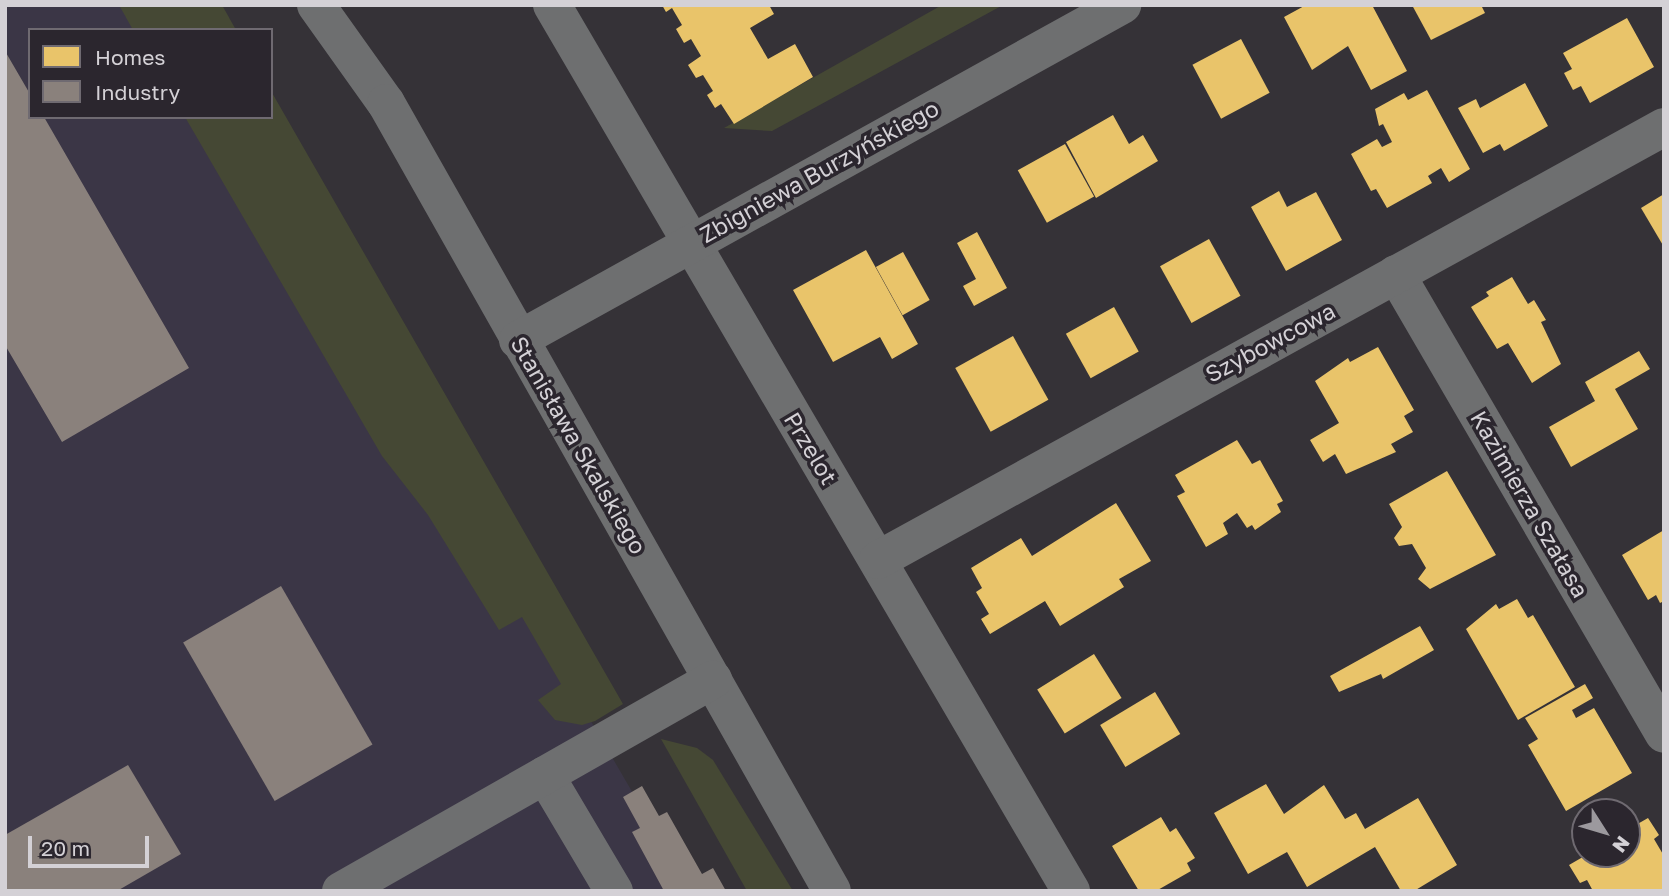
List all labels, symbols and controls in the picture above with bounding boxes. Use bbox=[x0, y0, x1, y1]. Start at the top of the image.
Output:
legend bbox=[28, 28, 273, 119]
text: Homes bbox=[95, 44, 165, 70]
text: Industry bbox=[95, 79, 180, 105]
street label: Zbigniewa Burzyńskiego bbox=[695, 94, 943, 248]
street label: Szybowcowa bbox=[1201, 296, 1339, 388]
street label: Stanisława Skalskiego bbox=[505, 331, 653, 559]
street label: Kazimierza Szałasa bbox=[1465, 406, 1595, 602]
street label: Przelot bbox=[779, 407, 843, 489]
north arrow bbox=[1571, 798, 1641, 868]
scale bar bbox=[32, 822, 152, 866]
text: N bbox=[1608, 832, 1635, 857]
text: 20 m bbox=[41, 835, 90, 861]

